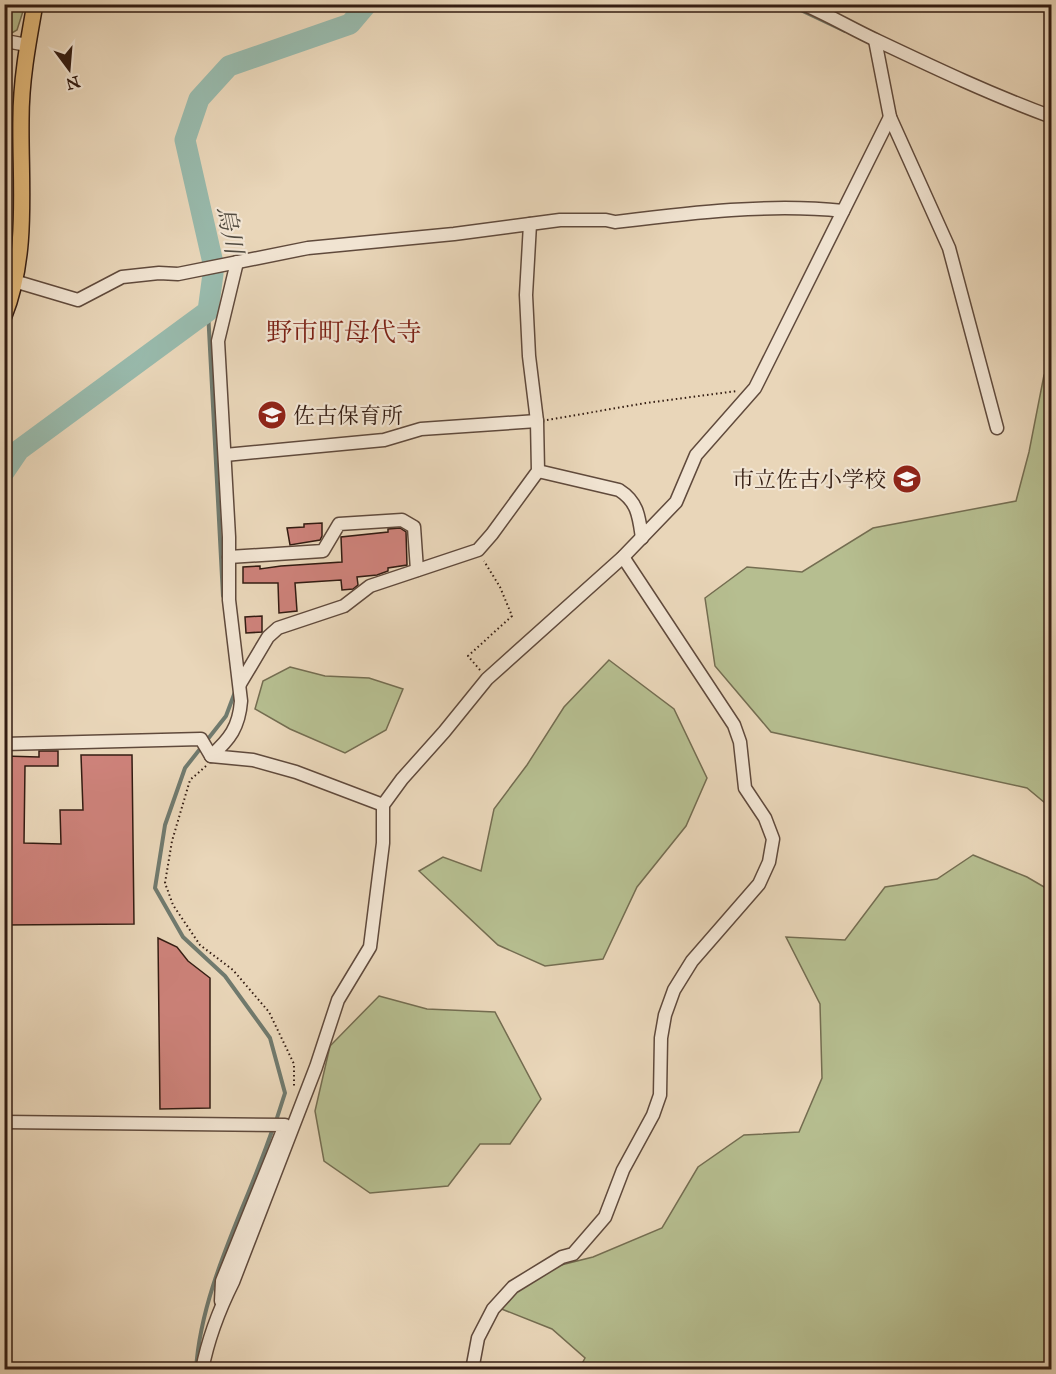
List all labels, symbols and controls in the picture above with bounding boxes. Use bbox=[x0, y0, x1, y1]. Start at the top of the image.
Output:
north arrow bbox=[39, 39, 99, 99]
text: N bbox=[63, 72, 82, 94]
water label: 烏川 bbox=[211, 204, 250, 259]
district label: 野市町母代寺 bbox=[266, 316, 422, 348]
school or university icon: 佐古保育所 bbox=[256, 399, 288, 431]
place label: 佐古保育所 bbox=[293, 402, 403, 429]
school or university icon: 市立佐古小学校 bbox=[891, 463, 923, 495]
place label: 市立佐古小学校 bbox=[732, 466, 886, 493]

